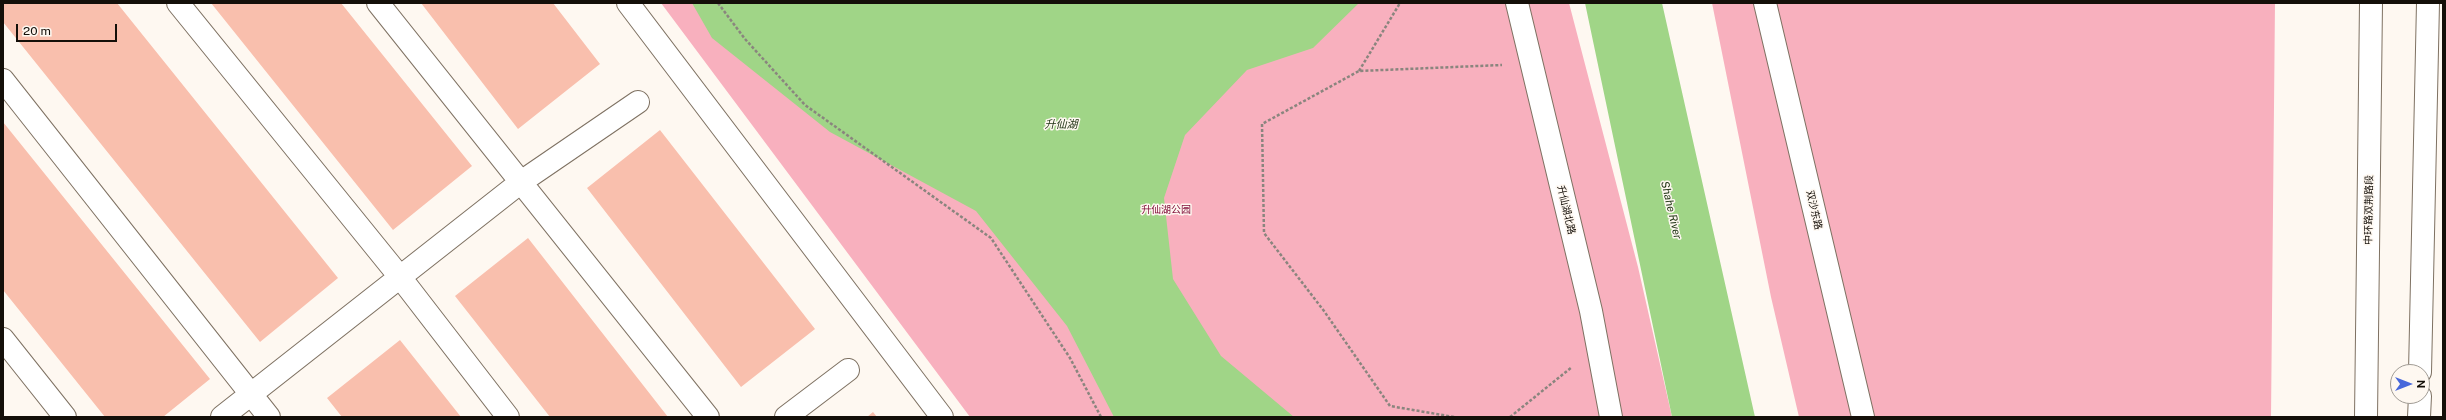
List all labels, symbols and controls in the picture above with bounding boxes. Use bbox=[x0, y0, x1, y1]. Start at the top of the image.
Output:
scale bar bbox=[18, 16, 119, 42]
text: 20 m bbox=[23, 24, 51, 38]
water label: 升仙湖 bbox=[1045, 118, 1077, 132]
street label: 中环路双荆路段 bbox=[2362, 175, 2376, 245]
water label: Shahe River bbox=[1658, 180, 1684, 240]
street label: 升仙湖北路 bbox=[1555, 184, 1577, 236]
street label: 双沙东路 bbox=[1804, 189, 1824, 231]
park label: 升仙湖公园 bbox=[1141, 204, 1191, 216]
north arrow bbox=[2390, 364, 2430, 404]
text: N bbox=[2415, 380, 2427, 388]

